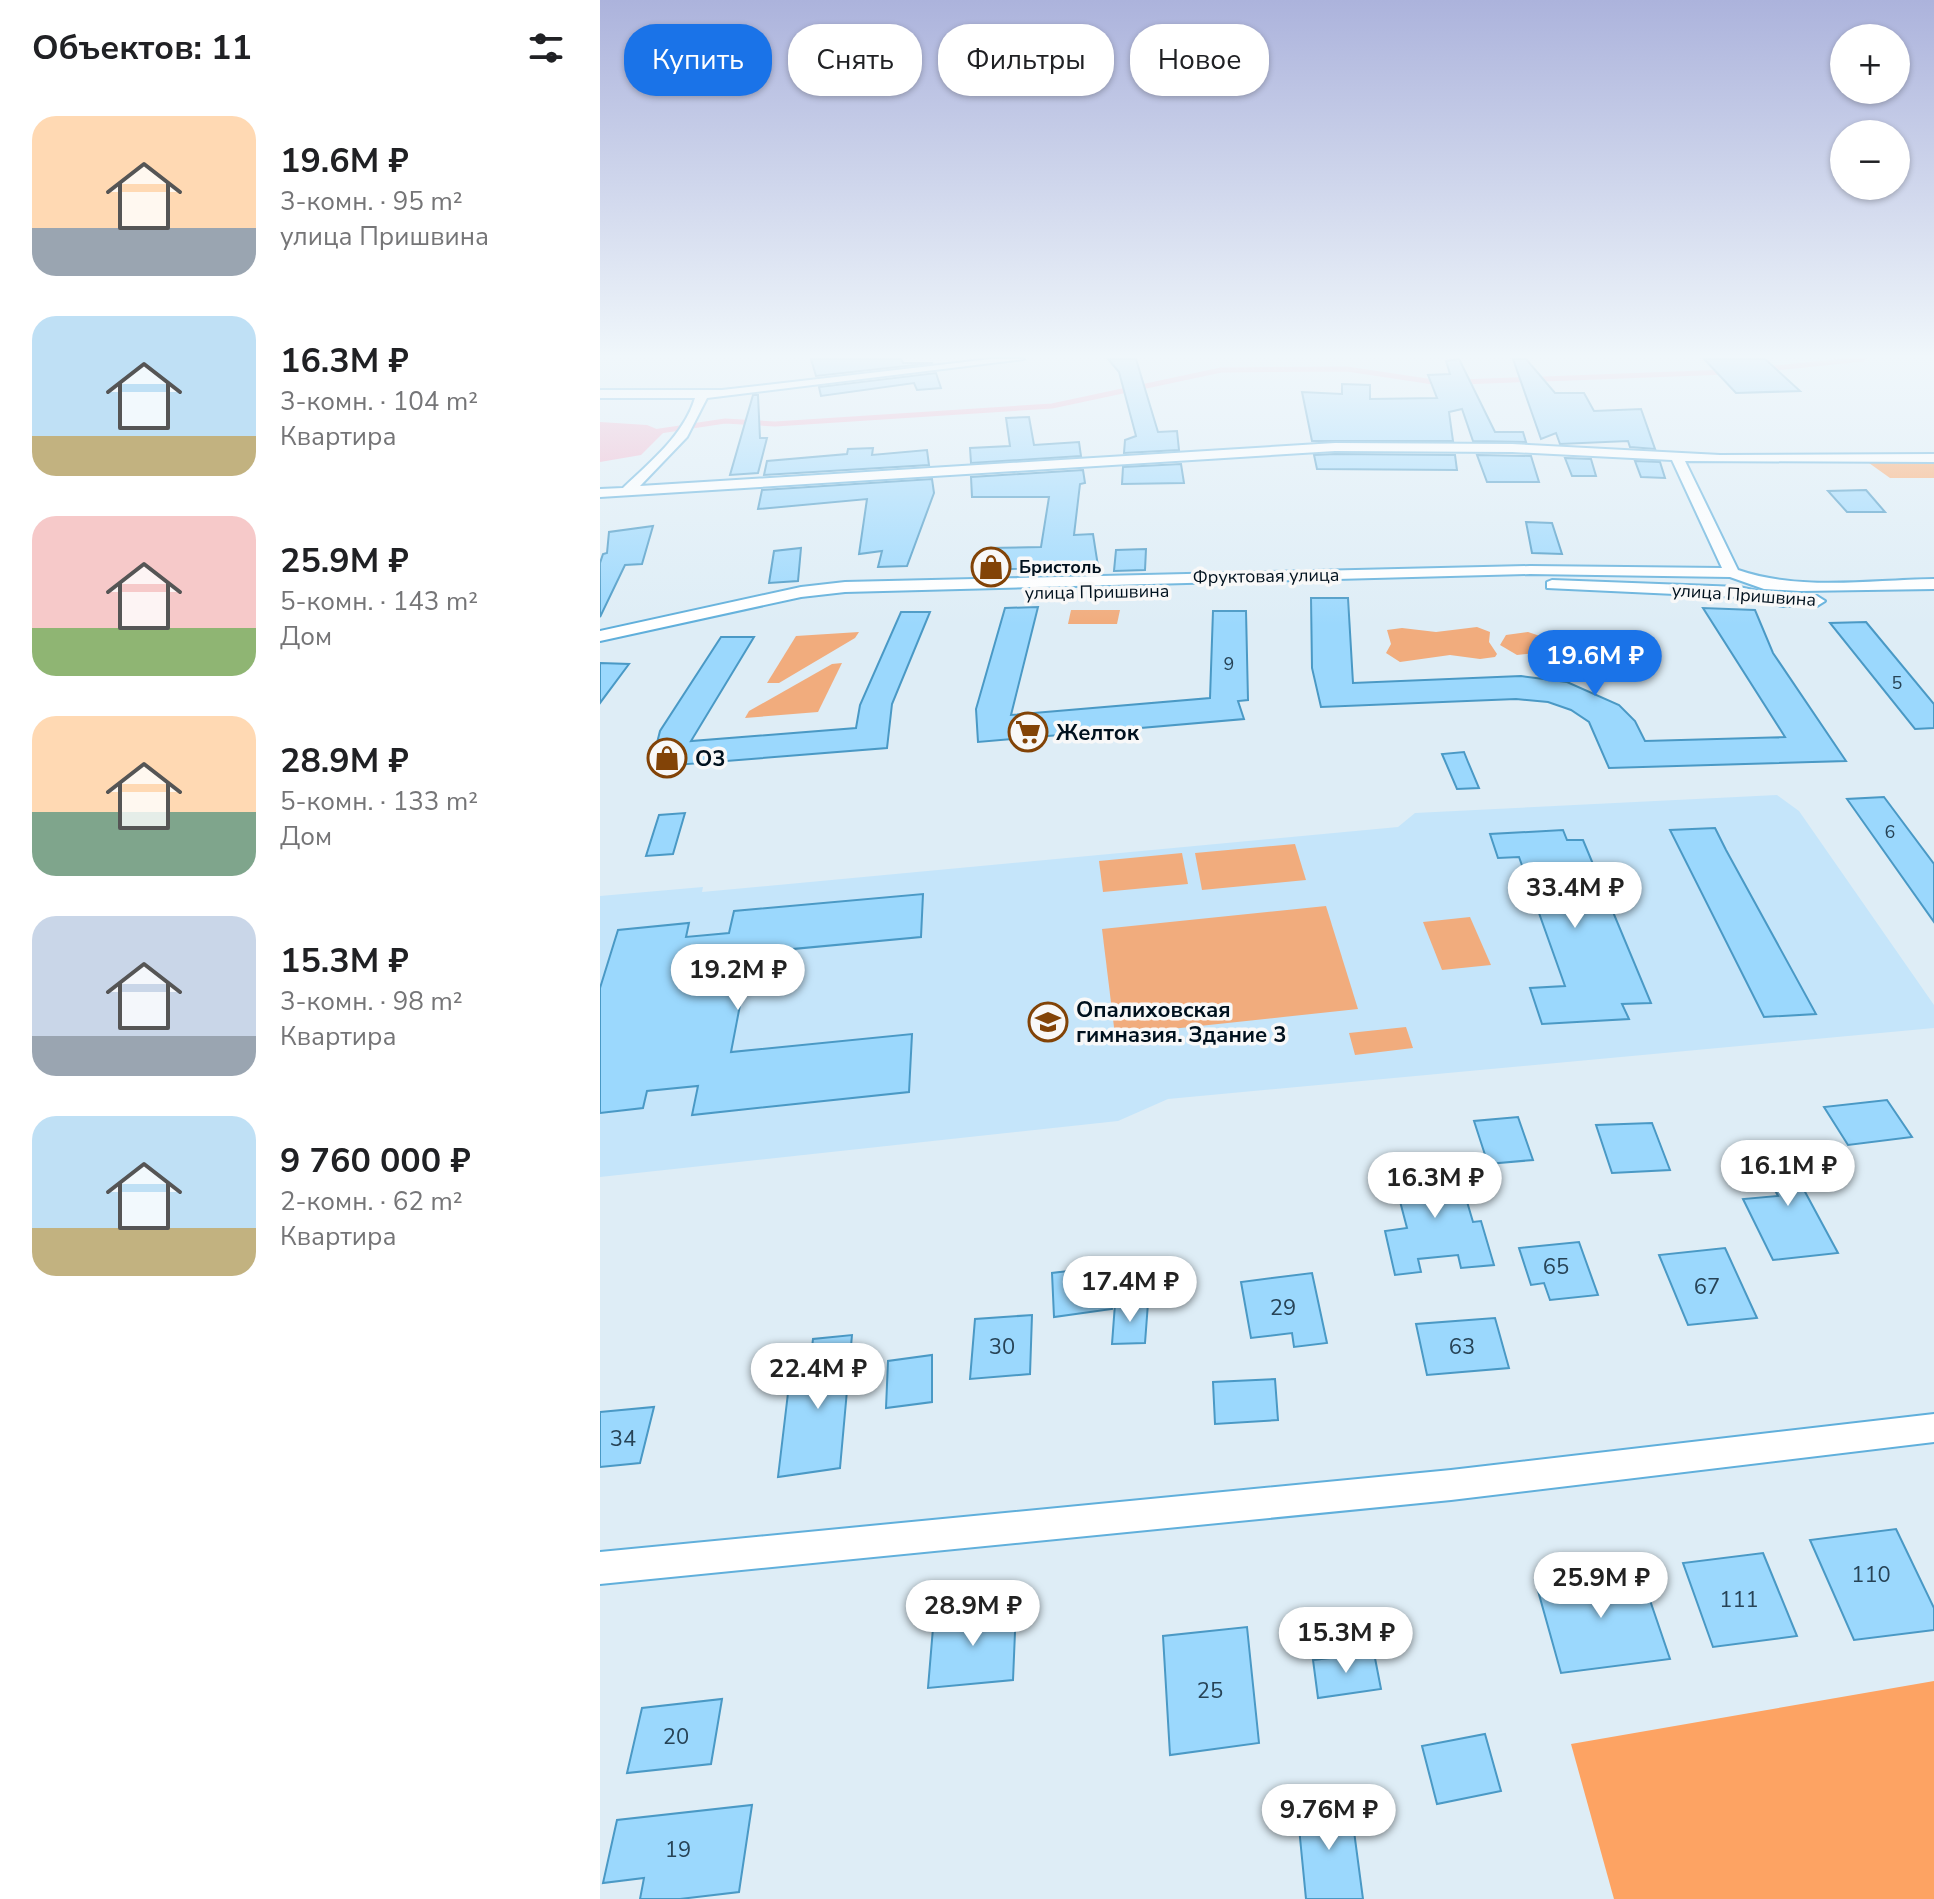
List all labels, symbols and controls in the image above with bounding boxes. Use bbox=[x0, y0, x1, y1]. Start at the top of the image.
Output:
chip: Купить bbox=[624, 24, 772, 96]
chip: Снять bbox=[788, 24, 922, 96]
chip: Фильтры bbox=[938, 24, 1114, 96]
chip: Новое bbox=[1130, 24, 1269, 96]
map controls bbox=[1830, 24, 1910, 200]
button: + bbox=[1830, 24, 1910, 104]
text: Объектов: 11 bbox=[32, 25, 252, 71]
icon: filters bbox=[524, 26, 568, 70]
button: − bbox=[1830, 120, 1910, 200]
text: 19.6M ₽ bbox=[280, 138, 409, 184]
icon: home bbox=[96, 148, 192, 244]
text: 3-комн. · 95 m² bbox=[280, 184, 463, 219]
text: улица Пришвина bbox=[280, 219, 489, 254]
text: 16.3M ₽ bbox=[280, 338, 409, 384]
icon: home bbox=[96, 348, 192, 444]
text: 3-комн. · 104 m² bbox=[280, 384, 478, 419]
text: Квартира bbox=[280, 419, 396, 454]
text: 25.9M ₽ bbox=[280, 538, 409, 584]
shop icon: Бристоль bbox=[970, 546, 1012, 588]
icon: home bbox=[96, 548, 192, 644]
place label: Бристоль bbox=[1019, 555, 1101, 579]
street label: Фруктовая улица bbox=[1192, 563, 1340, 589]
street label: улица Пришвина bbox=[1671, 578, 1817, 612]
street label: улица Пришвина bbox=[1024, 579, 1170, 605]
text: 5-комн. · 143 m² bbox=[280, 584, 478, 619]
text: Дом bbox=[280, 619, 332, 654]
pin: 19.6M ₽ bbox=[1521, 630, 1669, 698]
text: 19.6M ₽ bbox=[1546, 638, 1644, 673]
house number: 9 bbox=[1224, 652, 1234, 676]
house number: 5 bbox=[1892, 671, 1902, 695]
supermarket icon: Желток bbox=[1007, 711, 1049, 753]
place label: Желток bbox=[1056, 718, 1140, 748]
shop icon: О3 bbox=[646, 737, 688, 779]
text: 28.9M ₽ bbox=[280, 738, 409, 784]
place label: О3 bbox=[695, 744, 725, 774]
icon: home bbox=[96, 748, 192, 844]
text: 5-комн. · 133 m² bbox=[280, 784, 478, 819]
text: Дом bbox=[280, 819, 332, 854]
house number: 6 bbox=[1885, 820, 1895, 844]
pin: 33.4M ₽ bbox=[1501, 862, 1649, 930]
text: 33.4M ₽ bbox=[1526, 870, 1624, 905]
text: 15.3M ₽ bbox=[280, 938, 409, 984]
pin: 19.2M ₽ bbox=[664, 944, 812, 1012]
icon: home bbox=[96, 948, 192, 1044]
text: 19.2M ₽ bbox=[689, 952, 787, 987]
text: 3-комн. · 98 m² bbox=[280, 984, 463, 1019]
place label: Опалиховская гимназия. Здание 3 bbox=[1076, 995, 1287, 1050]
school or university icon: Опалиховская гимназия. Здание 3 bbox=[1027, 1001, 1069, 1043]
text: Квартира bbox=[280, 1019, 396, 1054]
text: 9 760 000 ₽ bbox=[280, 1138, 471, 1184]
pin: 16.1M ₽ bbox=[1714, 1140, 1862, 1208]
icon: home bbox=[96, 1148, 192, 1244]
text: 16.1M ₽ bbox=[1739, 1148, 1837, 1183]
pin: 16.3M ₽ bbox=[1361, 1152, 1509, 1220]
text: 16.3M ₽ bbox=[1386, 1160, 1484, 1195]
text: 2-комн. · 62 m² bbox=[280, 1184, 463, 1219]
text: Квартира bbox=[280, 1219, 396, 1254]
house number: 65 bbox=[1543, 1252, 1569, 1282]
pin: 17.4M ₽ bbox=[1056, 1256, 1204, 1324]
text: 17.4M ₽ bbox=[1081, 1264, 1179, 1299]
house number: 67 bbox=[1694, 1272, 1720, 1302]
house number: 29 bbox=[1270, 1293, 1296, 1323]
house number: 30 bbox=[989, 1332, 1015, 1362]
house number: 63 bbox=[1449, 1332, 1475, 1362]
pin: 22.4M ₽ bbox=[744, 1343, 892, 1411]
text: 22.4M ₽ bbox=[769, 1351, 867, 1386]
house number: 34 bbox=[610, 1424, 636, 1454]
pin: 25.9M ₽ bbox=[1527, 1552, 1675, 1620]
text: 25.9M ₽ bbox=[1552, 1560, 1650, 1595]
house number: 110 bbox=[1851, 1560, 1891, 1590]
pin: 28.9M ₽ bbox=[899, 1580, 1047, 1648]
house number: 111 bbox=[1719, 1585, 1759, 1615]
text: 28.9M ₽ bbox=[924, 1588, 1022, 1623]
pin: 15.3M ₽ bbox=[1272, 1607, 1420, 1675]
text: 15.3M ₽ bbox=[1297, 1615, 1395, 1650]
house number: 25 bbox=[1197, 1676, 1223, 1706]
house number: 20 bbox=[663, 1722, 689, 1752]
pin: 9.76M ₽ bbox=[1255, 1784, 1403, 1852]
text: 9.76M ₽ bbox=[1280, 1792, 1378, 1827]
house number: 19 bbox=[665, 1835, 691, 1865]

